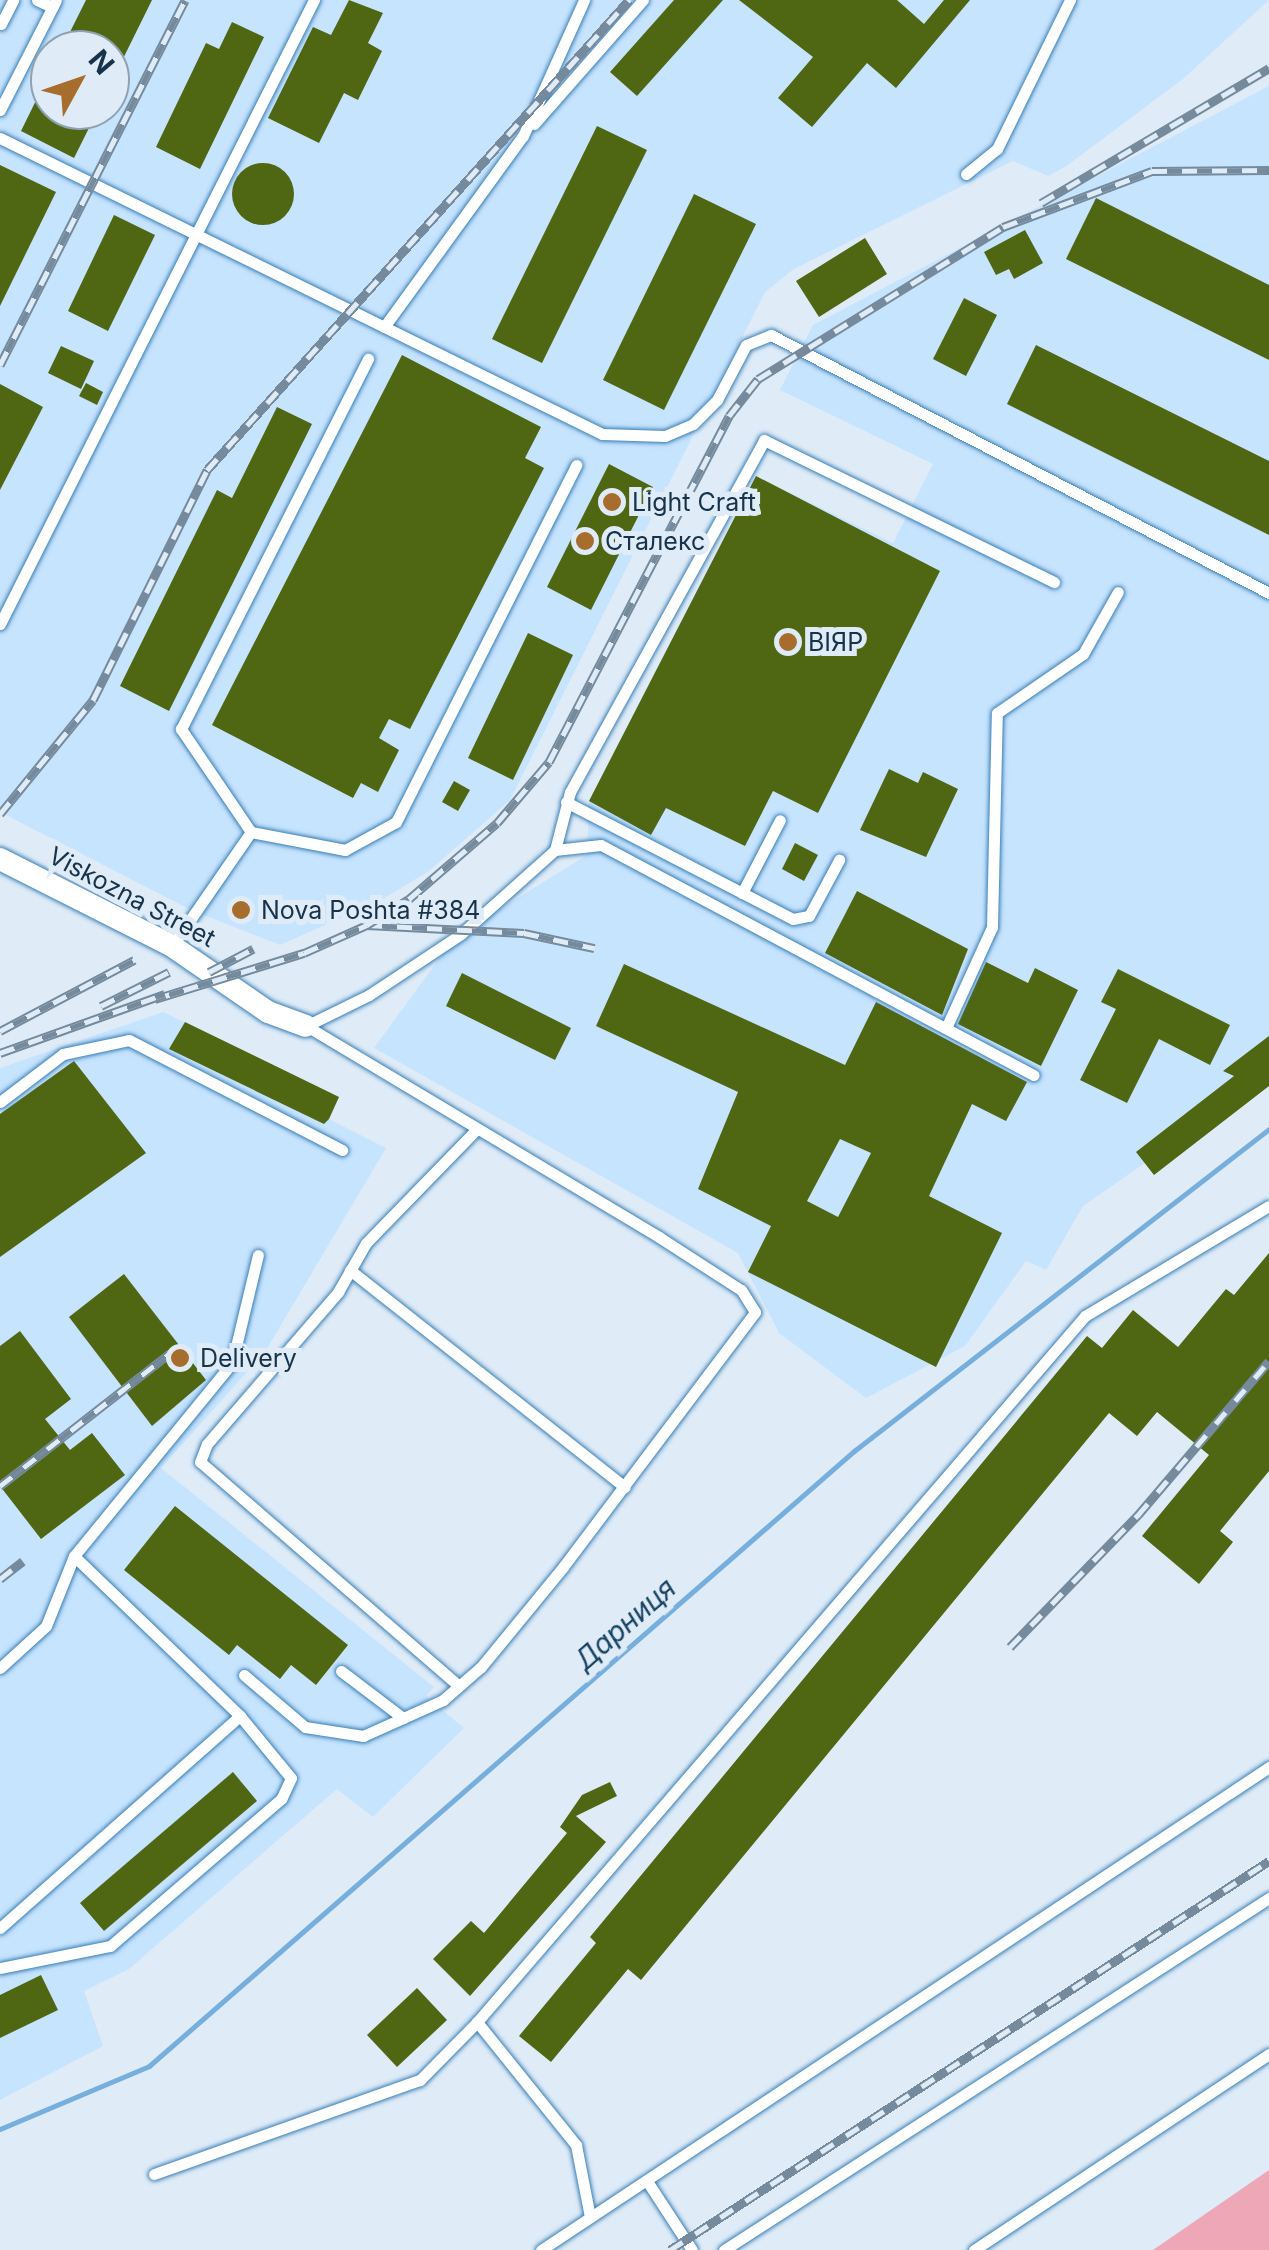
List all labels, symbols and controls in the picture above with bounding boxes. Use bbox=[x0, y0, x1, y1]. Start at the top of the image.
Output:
north arrow bbox=[30, 30, 130, 130]
text: N bbox=[82, 43, 121, 81]
place label: Light Craft bbox=[632, 487, 756, 517]
marker: Light Craft bbox=[601, 491, 623, 513]
place label: Сталекс bbox=[605, 526, 705, 556]
marker: Сталекс bbox=[574, 530, 596, 552]
place label: ВІЯР bbox=[808, 627, 863, 657]
marker: ВІЯР bbox=[777, 631, 799, 653]
street label: Viskozna Street bbox=[44, 840, 220, 954]
place label: Nova Poshta #384 bbox=[261, 895, 480, 925]
marker: Nova Poshta #384 bbox=[230, 899, 252, 921]
place label: Delivery bbox=[200, 1343, 297, 1373]
marker: Delivery bbox=[169, 1347, 191, 1369]
water label: Дарниця bbox=[568, 1571, 682, 1677]

